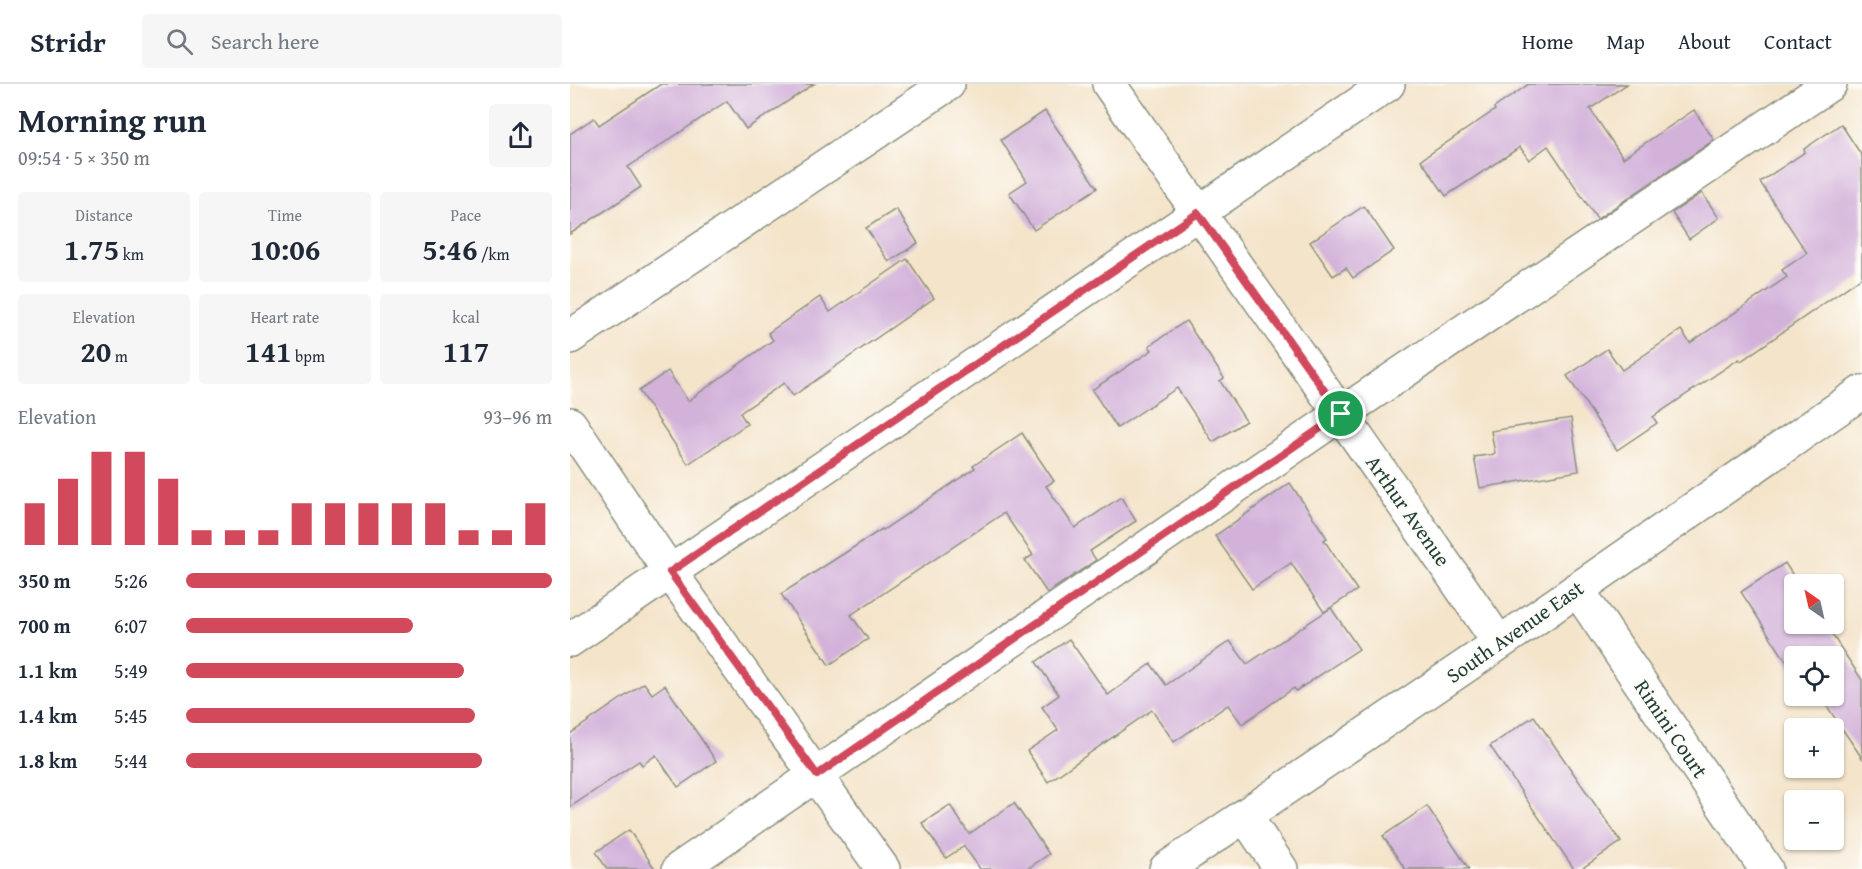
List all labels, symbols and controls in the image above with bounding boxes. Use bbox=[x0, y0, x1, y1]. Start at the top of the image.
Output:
search box bbox=[142, 14, 562, 68]
text: Stridr bbox=[30, 21, 106, 62]
icon: search bbox=[163, 25, 196, 58]
text: Search here bbox=[211, 25, 319, 57]
text: Home bbox=[1522, 26, 1573, 57]
text: Map bbox=[1606, 26, 1645, 57]
text: About bbox=[1678, 26, 1731, 57]
text: Contact bbox=[1764, 26, 1832, 57]
text: Morning run bbox=[18, 96, 207, 144]
button: share bbox=[489, 104, 552, 167]
text: 09:54 · 5 × 350 m bbox=[18, 143, 150, 172]
text: Distance bbox=[75, 203, 133, 227]
text: Time bbox=[268, 203, 302, 227]
text: Pace bbox=[451, 203, 481, 227]
text: 1.75 bbox=[64, 227, 119, 271]
text: 10:06 bbox=[250, 227, 320, 271]
text: 5:46 bbox=[422, 227, 477, 271]
text: km bbox=[119, 242, 144, 266]
text: /km bbox=[477, 242, 510, 266]
text: Elevation bbox=[73, 305, 135, 329]
text: Heart rate bbox=[251, 305, 319, 329]
text: kcal bbox=[452, 305, 480, 329]
text: 20 bbox=[80, 329, 111, 373]
text: 141 bbox=[245, 329, 292, 373]
text: 117 bbox=[443, 329, 489, 373]
text: m bbox=[111, 344, 128, 368]
text: bpm bbox=[292, 344, 325, 368]
pin bbox=[1315, 388, 1366, 439]
icon: arrive bbox=[1324, 397, 1357, 430]
text: Elevation bbox=[18, 402, 96, 431]
text: 93–96 m bbox=[483, 402, 552, 431]
street label: Arthur Avenue bbox=[1358, 449, 1458, 573]
text: 350 m bbox=[18, 566, 71, 595]
text: 5:26 bbox=[114, 566, 148, 595]
street label: South Avenue East bbox=[1440, 572, 1590, 691]
north arrow bbox=[1784, 574, 1844, 634]
map controls bbox=[1784, 574, 1844, 850]
text: 700 m bbox=[18, 611, 71, 640]
text: 6:07 bbox=[114, 611, 148, 640]
button: locate bbox=[1784, 646, 1844, 706]
text: 1.1 km bbox=[18, 656, 77, 685]
text: 5:49 bbox=[114, 656, 148, 685]
street label: Rimini Court bbox=[1627, 673, 1716, 785]
text: 1.4 km bbox=[18, 701, 77, 730]
text: 5:45 bbox=[114, 701, 148, 730]
button: + bbox=[1784, 718, 1844, 778]
text: 1.8 km bbox=[18, 746, 77, 775]
text: 5:44 bbox=[114, 746, 148, 775]
button: − bbox=[1784, 790, 1844, 850]

